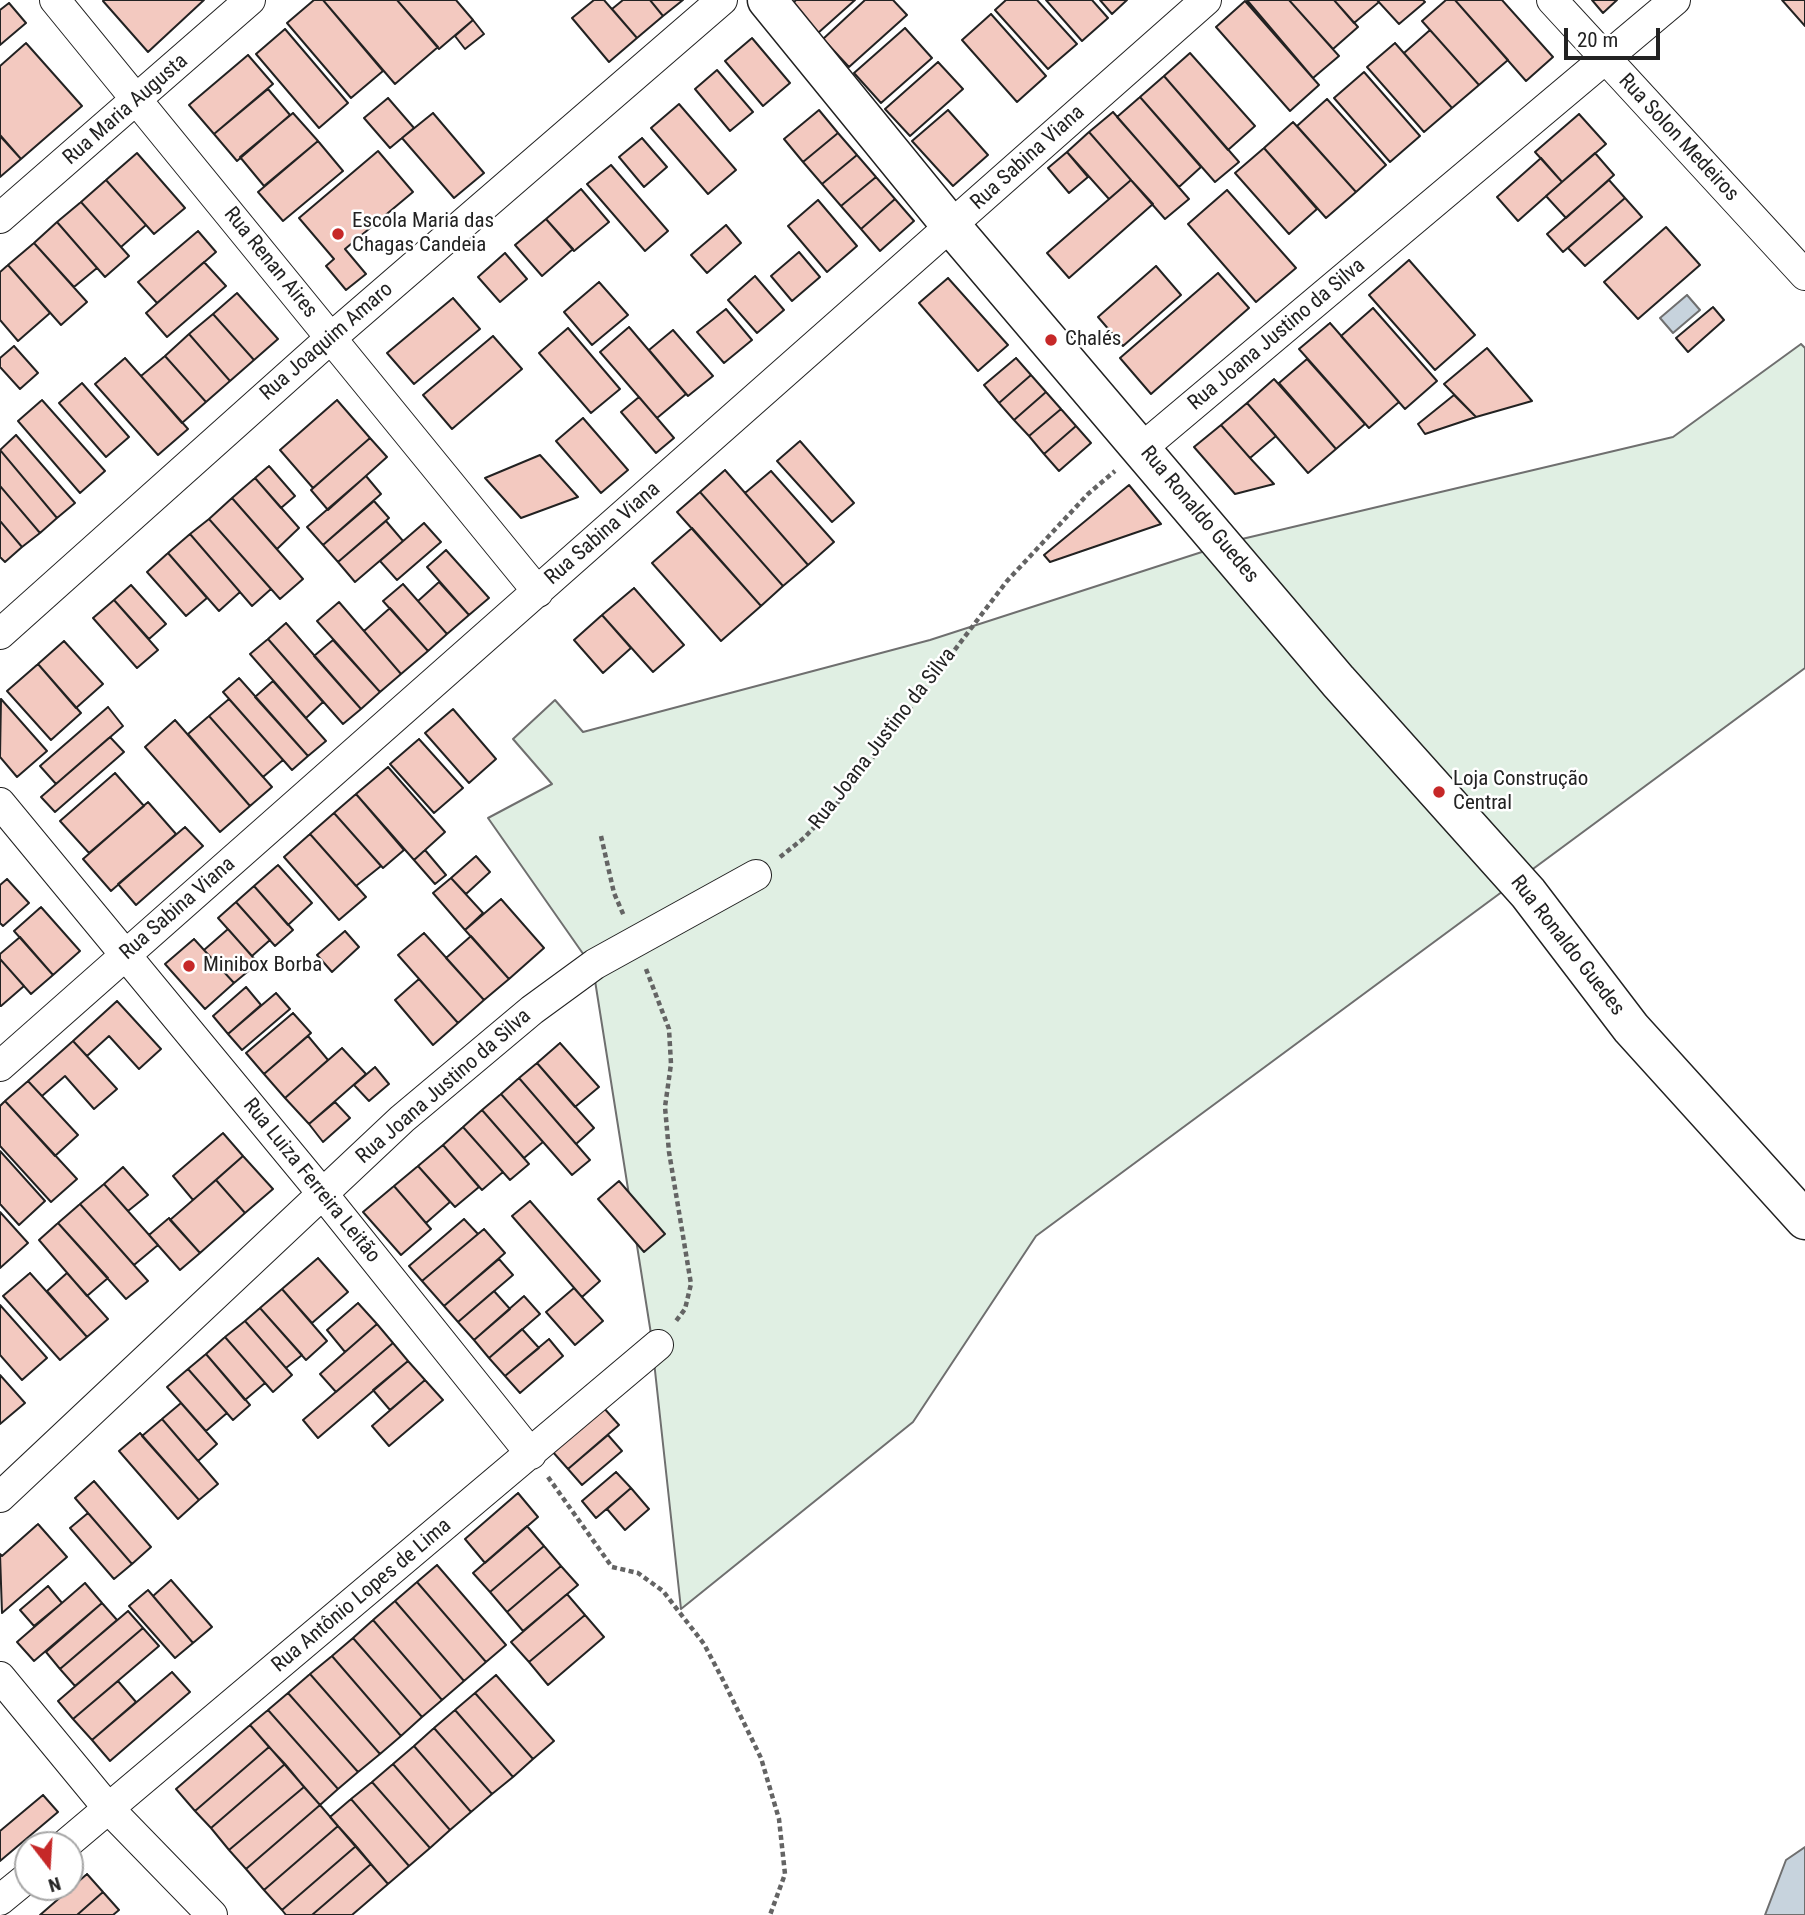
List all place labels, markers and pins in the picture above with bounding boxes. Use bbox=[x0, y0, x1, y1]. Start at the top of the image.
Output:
place label: Escola Maria das Chagas Candeia bbox=[352, 209, 494, 259]
marker: Escola Maria das Chagas Candeia bbox=[330, 226, 346, 242]
place label: Chalés bbox=[1065, 327, 1121, 353]
marker: Chalés bbox=[1043, 332, 1059, 348]
place label: Loja Construção Central bbox=[1453, 767, 1588, 817]
marker: Loja Construção Central bbox=[1431, 784, 1447, 800]
place label: Minibox Borba bbox=[203, 953, 322, 979]
marker: Minibox Borba bbox=[181, 958, 197, 974]

